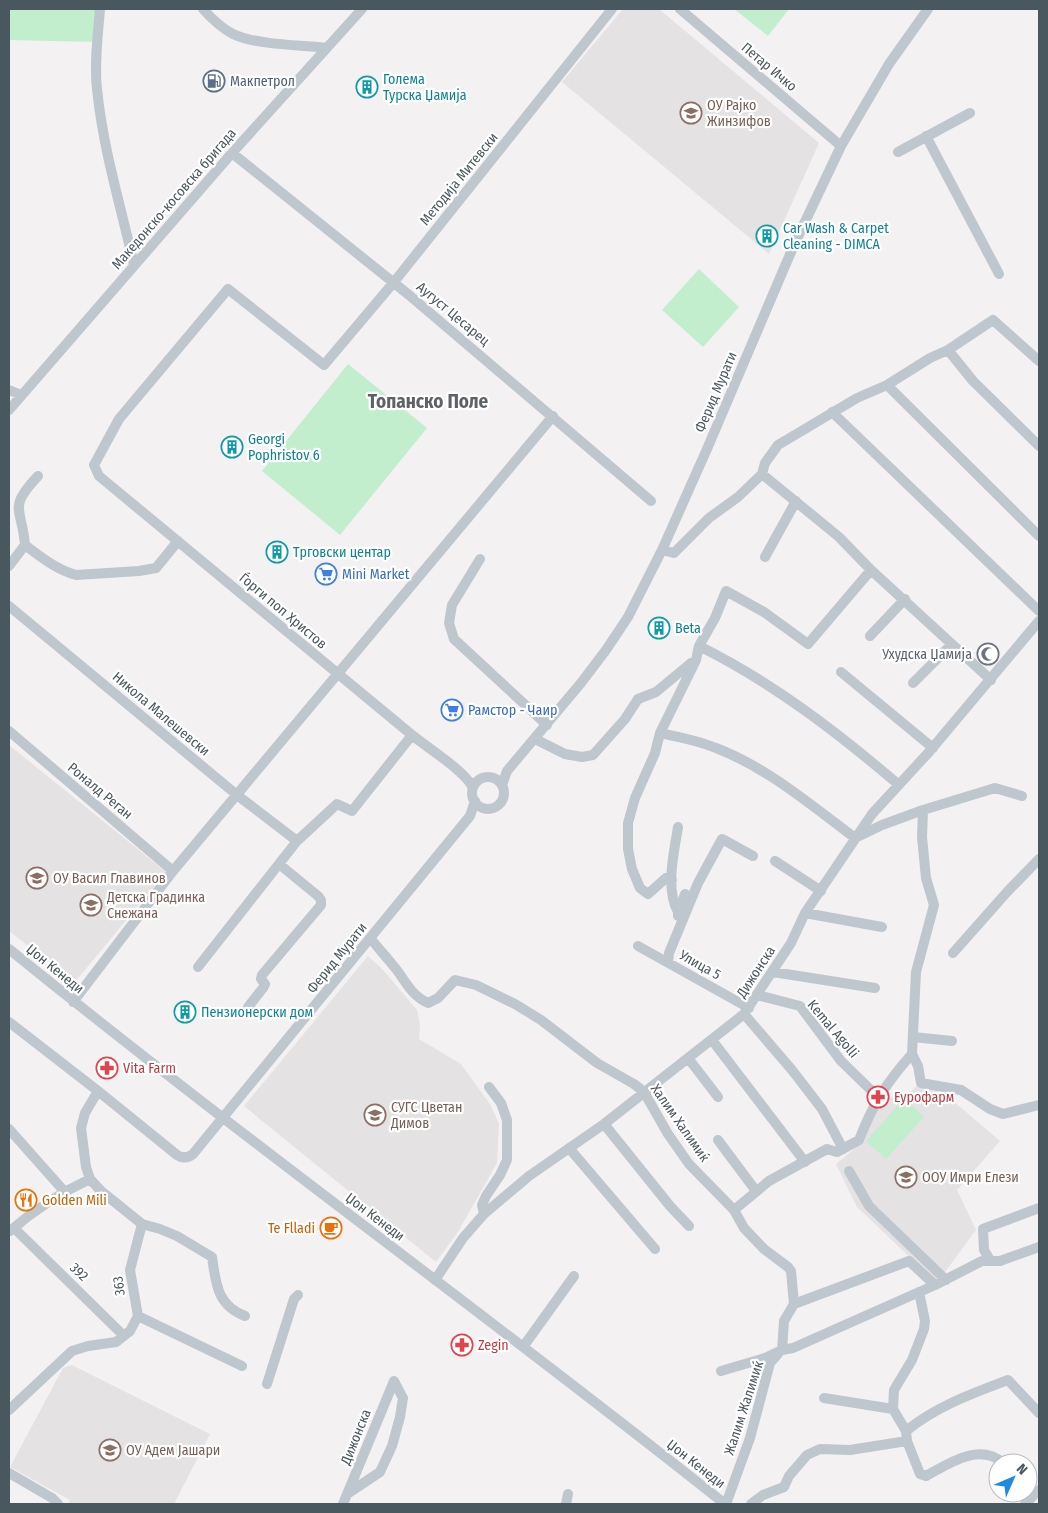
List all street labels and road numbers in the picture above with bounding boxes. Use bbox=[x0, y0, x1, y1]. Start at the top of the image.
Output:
street label: Петар Ичко bbox=[738, 39, 800, 95]
street label: Македонско-косовска бригада bbox=[108, 125, 240, 273]
street label: Методија Митевски bbox=[416, 129, 502, 229]
street label: Аугуст Цесарец bbox=[413, 279, 493, 350]
street label: Ферид Мурати bbox=[691, 349, 741, 435]
street label: Ѓорги поп Христов bbox=[236, 569, 331, 653]
street label: Никола Малешевски bbox=[109, 668, 213, 760]
street label: Роналд Реган bbox=[64, 759, 136, 823]
street label: Ферид Мурати bbox=[303, 919, 371, 997]
street label: Џон Кенеди bbox=[23, 941, 87, 997]
street label: Дижонска bbox=[732, 943, 779, 1002]
street label: Улица 5 bbox=[675, 946, 724, 983]
street label: Kemal Agolli bbox=[804, 996, 862, 1062]
street label: Халим Халимиќ bbox=[647, 1081, 713, 1166]
street label: Џон Кенеди bbox=[342, 1189, 408, 1245]
street label: 392 bbox=[66, 1259, 92, 1285]
street label: 363 bbox=[109, 1275, 129, 1297]
street label: Жалим Жалимиќ bbox=[721, 1358, 767, 1457]
street label: Дижонска bbox=[337, 1407, 375, 1468]
street label: Џон Кенеди bbox=[663, 1436, 729, 1492]

